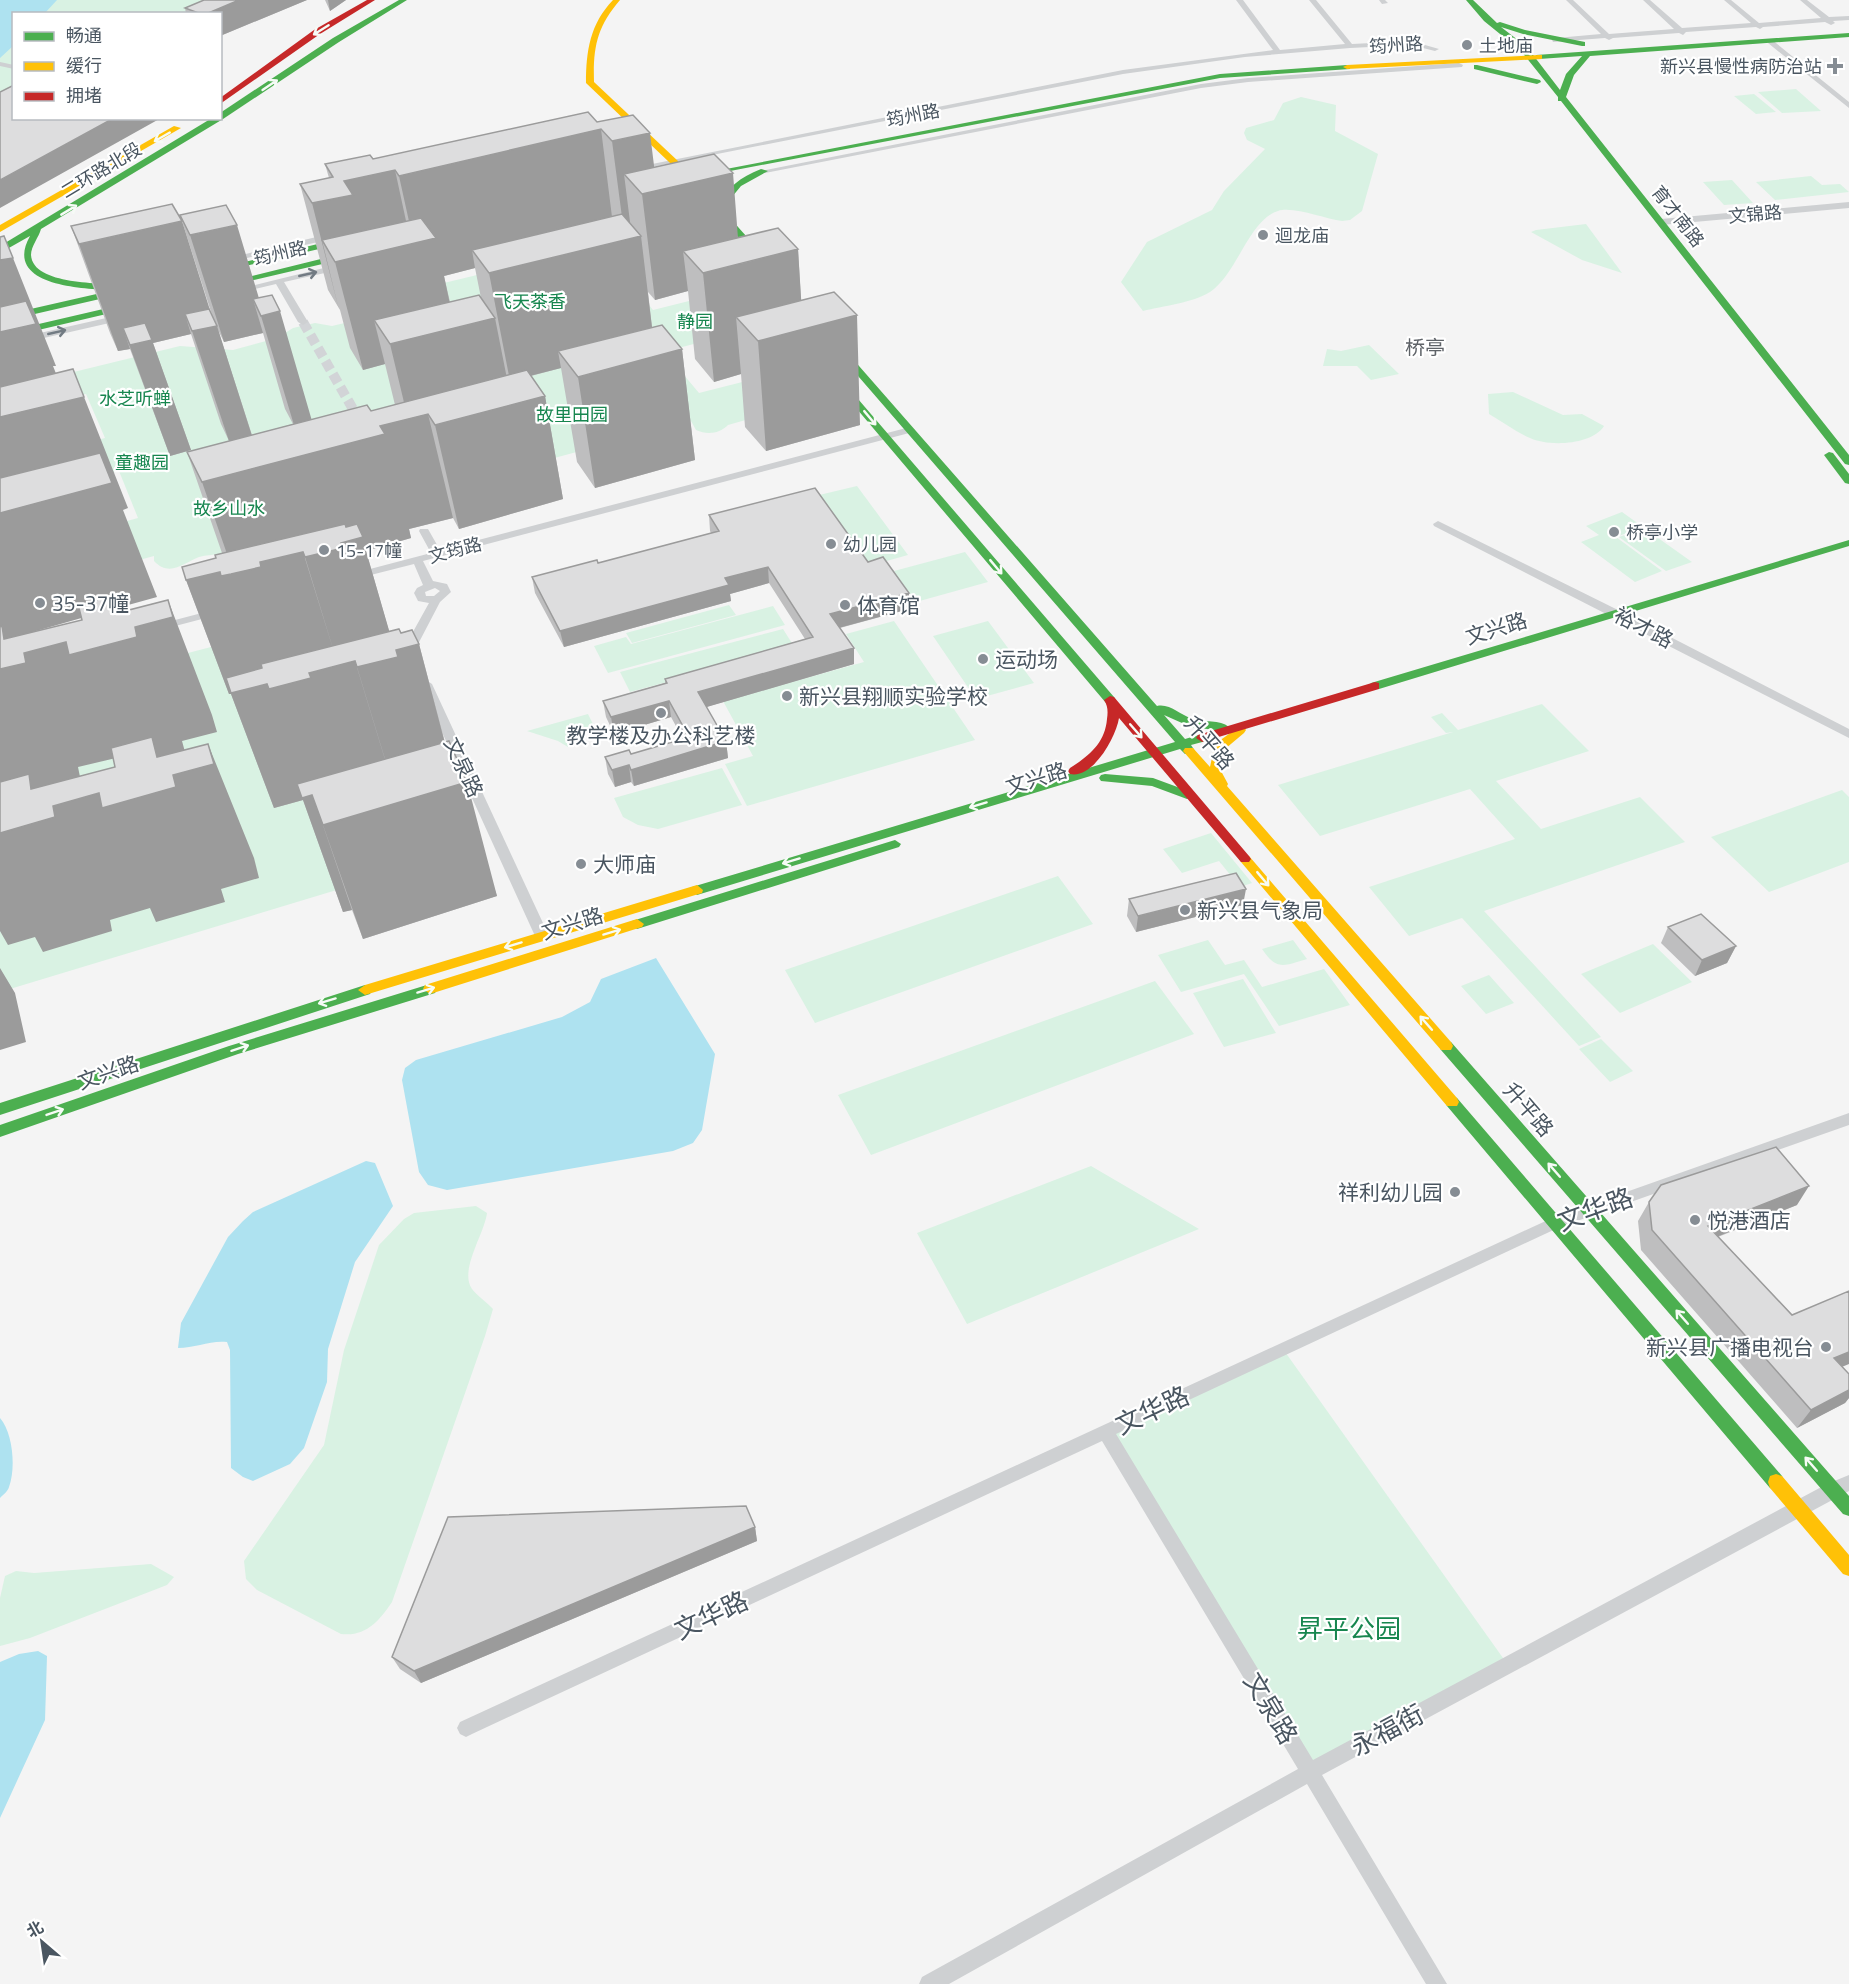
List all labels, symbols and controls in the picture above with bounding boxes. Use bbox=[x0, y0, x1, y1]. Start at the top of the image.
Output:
legend bbox=[12, 12, 222, 120]
text: 畅通 bbox=[66, 22, 102, 49]
one-way arrow bbox=[313, 24, 330, 36]
street label: 筠州路 bbox=[1368, 30, 1424, 60]
place label: 土地庙 bbox=[1479, 32, 1533, 59]
marker: 土地庙 bbox=[1460, 38, 1474, 52]
text: 缓行 bbox=[66, 52, 102, 79]
place label: 新兴县慢性病防治站 bbox=[1660, 53, 1822, 80]
marker: 新兴县慢性病防治站 bbox=[1826, 57, 1844, 75]
one-way arrow bbox=[261, 79, 278, 92]
text: 拥堵 bbox=[66, 82, 102, 109]
street label: 筠州路 bbox=[884, 97, 942, 133]
one-way arrow bbox=[154, 131, 171, 143]
street label: 二环路北段 bbox=[55, 135, 147, 205]
street label: 育才南路 bbox=[1645, 179, 1711, 253]
street label: 文锦路 bbox=[1727, 198, 1783, 230]
one-way arrow bbox=[60, 204, 77, 216]
place label: 迴龙庙 bbox=[1275, 222, 1329, 249]
marker: 迴龙庙 bbox=[1256, 228, 1270, 242]
street label: 筠州路 bbox=[251, 234, 309, 272]
one-way arrow bbox=[299, 268, 318, 280]
park label: 飞天茶香 bbox=[494, 288, 566, 315]
park label: 静园 bbox=[677, 308, 713, 335]
one-way arrow bbox=[47, 325, 66, 337]
district label: 桥亭 bbox=[1405, 332, 1445, 363]
park label: 水芝听蝉 bbox=[99, 385, 171, 412]
park label: 故里田园 bbox=[536, 401, 608, 428]
one-way arrow bbox=[863, 410, 876, 426]
park label: 童趣园 bbox=[115, 449, 169, 476]
park label: 故乡山水 bbox=[193, 495, 265, 522]
place label: 桥亭小学 bbox=[1626, 519, 1698, 546]
marker: 桥亭小学 bbox=[1607, 525, 1621, 539]
street label: 文筠路 bbox=[425, 530, 485, 570]
place label: 幼儿园 bbox=[843, 531, 897, 558]
place label: 15-17幢 bbox=[336, 537, 402, 564]
marker: 幼儿园 bbox=[824, 537, 838, 551]
marker: 15-17幢 bbox=[317, 543, 331, 557]
one-way arrow bbox=[989, 559, 1003, 574]
place label: 35-37幢 bbox=[52, 587, 129, 619]
place label: 体育馆 bbox=[857, 589, 920, 621]
marker: 35-37幢 bbox=[33, 596, 47, 610]
marker: 体育馆 bbox=[838, 598, 852, 612]
street label: 裕才路 bbox=[1609, 598, 1679, 656]
street label: 文兴路 bbox=[1461, 603, 1531, 653]
place label: 运动场 bbox=[995, 643, 1058, 675]
marker: 运动场 bbox=[976, 652, 990, 666]
place label: 新兴县翔顺实验学校 bbox=[799, 680, 988, 712]
marker: 新兴县翔顺实验学校 bbox=[780, 689, 794, 703]
marker: 教学楼及办公科艺楼 bbox=[654, 706, 668, 720]
street label: 升平路 bbox=[1177, 708, 1243, 776]
place label: 教学楼及办公科艺楼 bbox=[567, 719, 756, 751]
one-way arrow bbox=[1129, 723, 1143, 738]
street label: 文泉路 bbox=[436, 732, 492, 802]
street label: 文兴路 bbox=[1001, 753, 1071, 803]
one-way arrow bbox=[969, 800, 988, 811]
place label: 大师庙 bbox=[593, 848, 656, 880]
marker: 大师庙 bbox=[574, 857, 588, 871]
one-way arrow bbox=[782, 857, 801, 868]
one-way arrow bbox=[1256, 871, 1270, 886]
place label: 新兴县气象局 bbox=[1197, 894, 1323, 926]
street label: 文兴路 bbox=[537, 898, 607, 948]
marker: 新兴县气象局 bbox=[1178, 903, 1192, 917]
one-way arrow bbox=[602, 926, 621, 937]
one-way arrow bbox=[504, 940, 523, 951]
one-way arrow bbox=[416, 984, 435, 995]
one-way arrow bbox=[318, 996, 337, 1007]
one-way arrow bbox=[1419, 1016, 1433, 1031]
one-way arrow bbox=[230, 1042, 249, 1053]
street label: 文兴路 bbox=[73, 1047, 143, 1097]
street label: 升平路 bbox=[1496, 1075, 1562, 1143]
one-way arrow bbox=[45, 1106, 64, 1117]
one-way arrow bbox=[1548, 1162, 1561, 1178]
place label: 祥利幼儿园 bbox=[1338, 1176, 1443, 1208]
street label: 文华路 bbox=[1552, 1177, 1638, 1241]
marker: 祥利幼儿园 bbox=[1448, 1185, 1462, 1199]
place label: 悦港酒店 bbox=[1707, 1204, 1791, 1236]
marker: 悦港酒店 bbox=[1688, 1213, 1702, 1227]
one-way arrow bbox=[1676, 1309, 1689, 1325]
place label: 新兴县广播电视台 bbox=[1646, 1331, 1814, 1363]
marker: 新兴县广播电视台 bbox=[1819, 1340, 1833, 1354]
street label: 文华路 bbox=[1108, 1376, 1196, 1444]
one-way arrow bbox=[1804, 1456, 1817, 1472]
street label: 文华路 bbox=[667, 1581, 755, 1649]
park label: 昇平公园 bbox=[1297, 1609, 1401, 1648]
street label: 文泉路 bbox=[1234, 1665, 1308, 1751]
street label: 永福街 bbox=[1343, 1694, 1431, 1766]
north arrow bbox=[12, 1912, 72, 1972]
text: 北 bbox=[22, 1915, 48, 1943]

